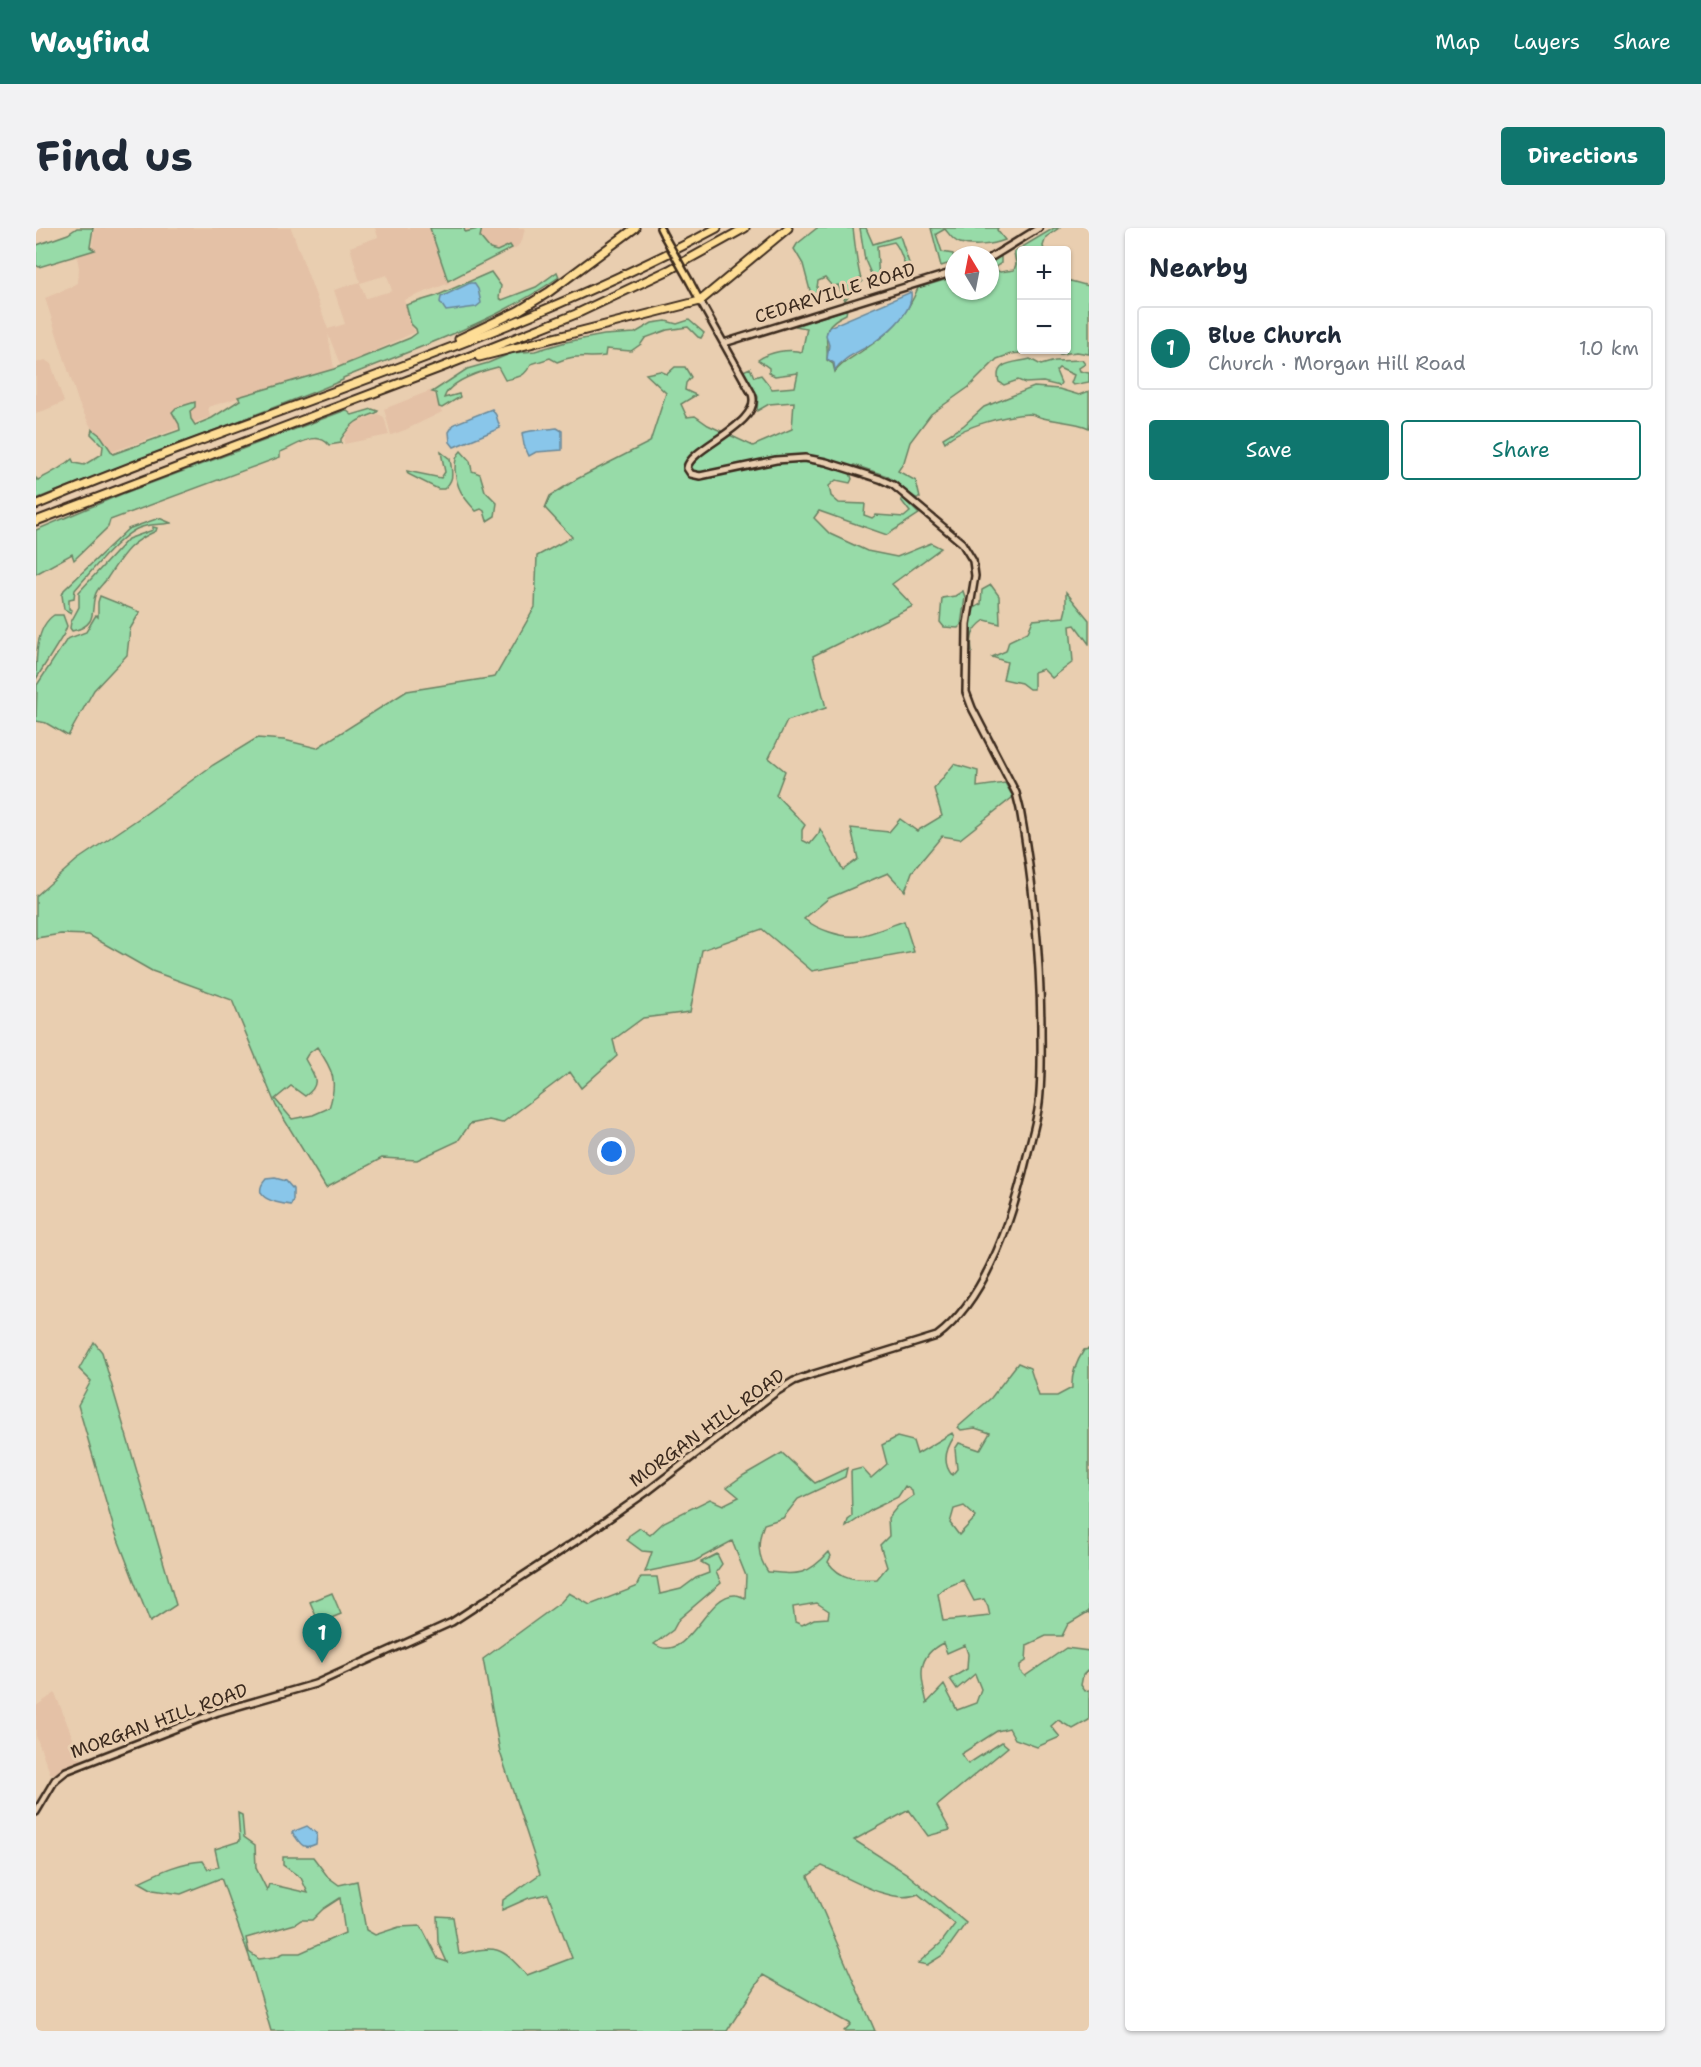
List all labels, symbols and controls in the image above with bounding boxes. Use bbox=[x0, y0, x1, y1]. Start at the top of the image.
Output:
text: Wayfind bbox=[30, 23, 150, 61]
text: Map bbox=[1435, 28, 1480, 56]
text: Layers bbox=[1513, 28, 1580, 56]
text: Share bbox=[1613, 28, 1671, 56]
button: Directions bbox=[1501, 127, 1665, 185]
text: Find us bbox=[36, 128, 193, 184]
north arrow bbox=[945, 246, 999, 300]
map controls bbox=[1017, 246, 1071, 354]
button: + bbox=[1017, 246, 1071, 300]
text: Nearby bbox=[1149, 250, 1248, 285]
street label: CEDARVILLE ROAD bbox=[752, 257, 918, 329]
button: − bbox=[1017, 300, 1071, 354]
text: Blue Church bbox=[1208, 321, 1342, 350]
text: 1 bbox=[1166, 335, 1175, 361]
text: 1.0 km bbox=[1579, 335, 1639, 361]
text: Church · Morgan Hill Road bbox=[1208, 350, 1466, 376]
button: Save bbox=[1149, 420, 1389, 480]
button: Share bbox=[1401, 420, 1641, 480]
your location bbox=[597, 1137, 626, 1166]
street label: MORGAN HILL ROAD bbox=[624, 1363, 790, 1493]
pin: 1 bbox=[302, 1614, 342, 1663]
street label: MORGAN HILL ROAD bbox=[67, 1678, 251, 1764]

